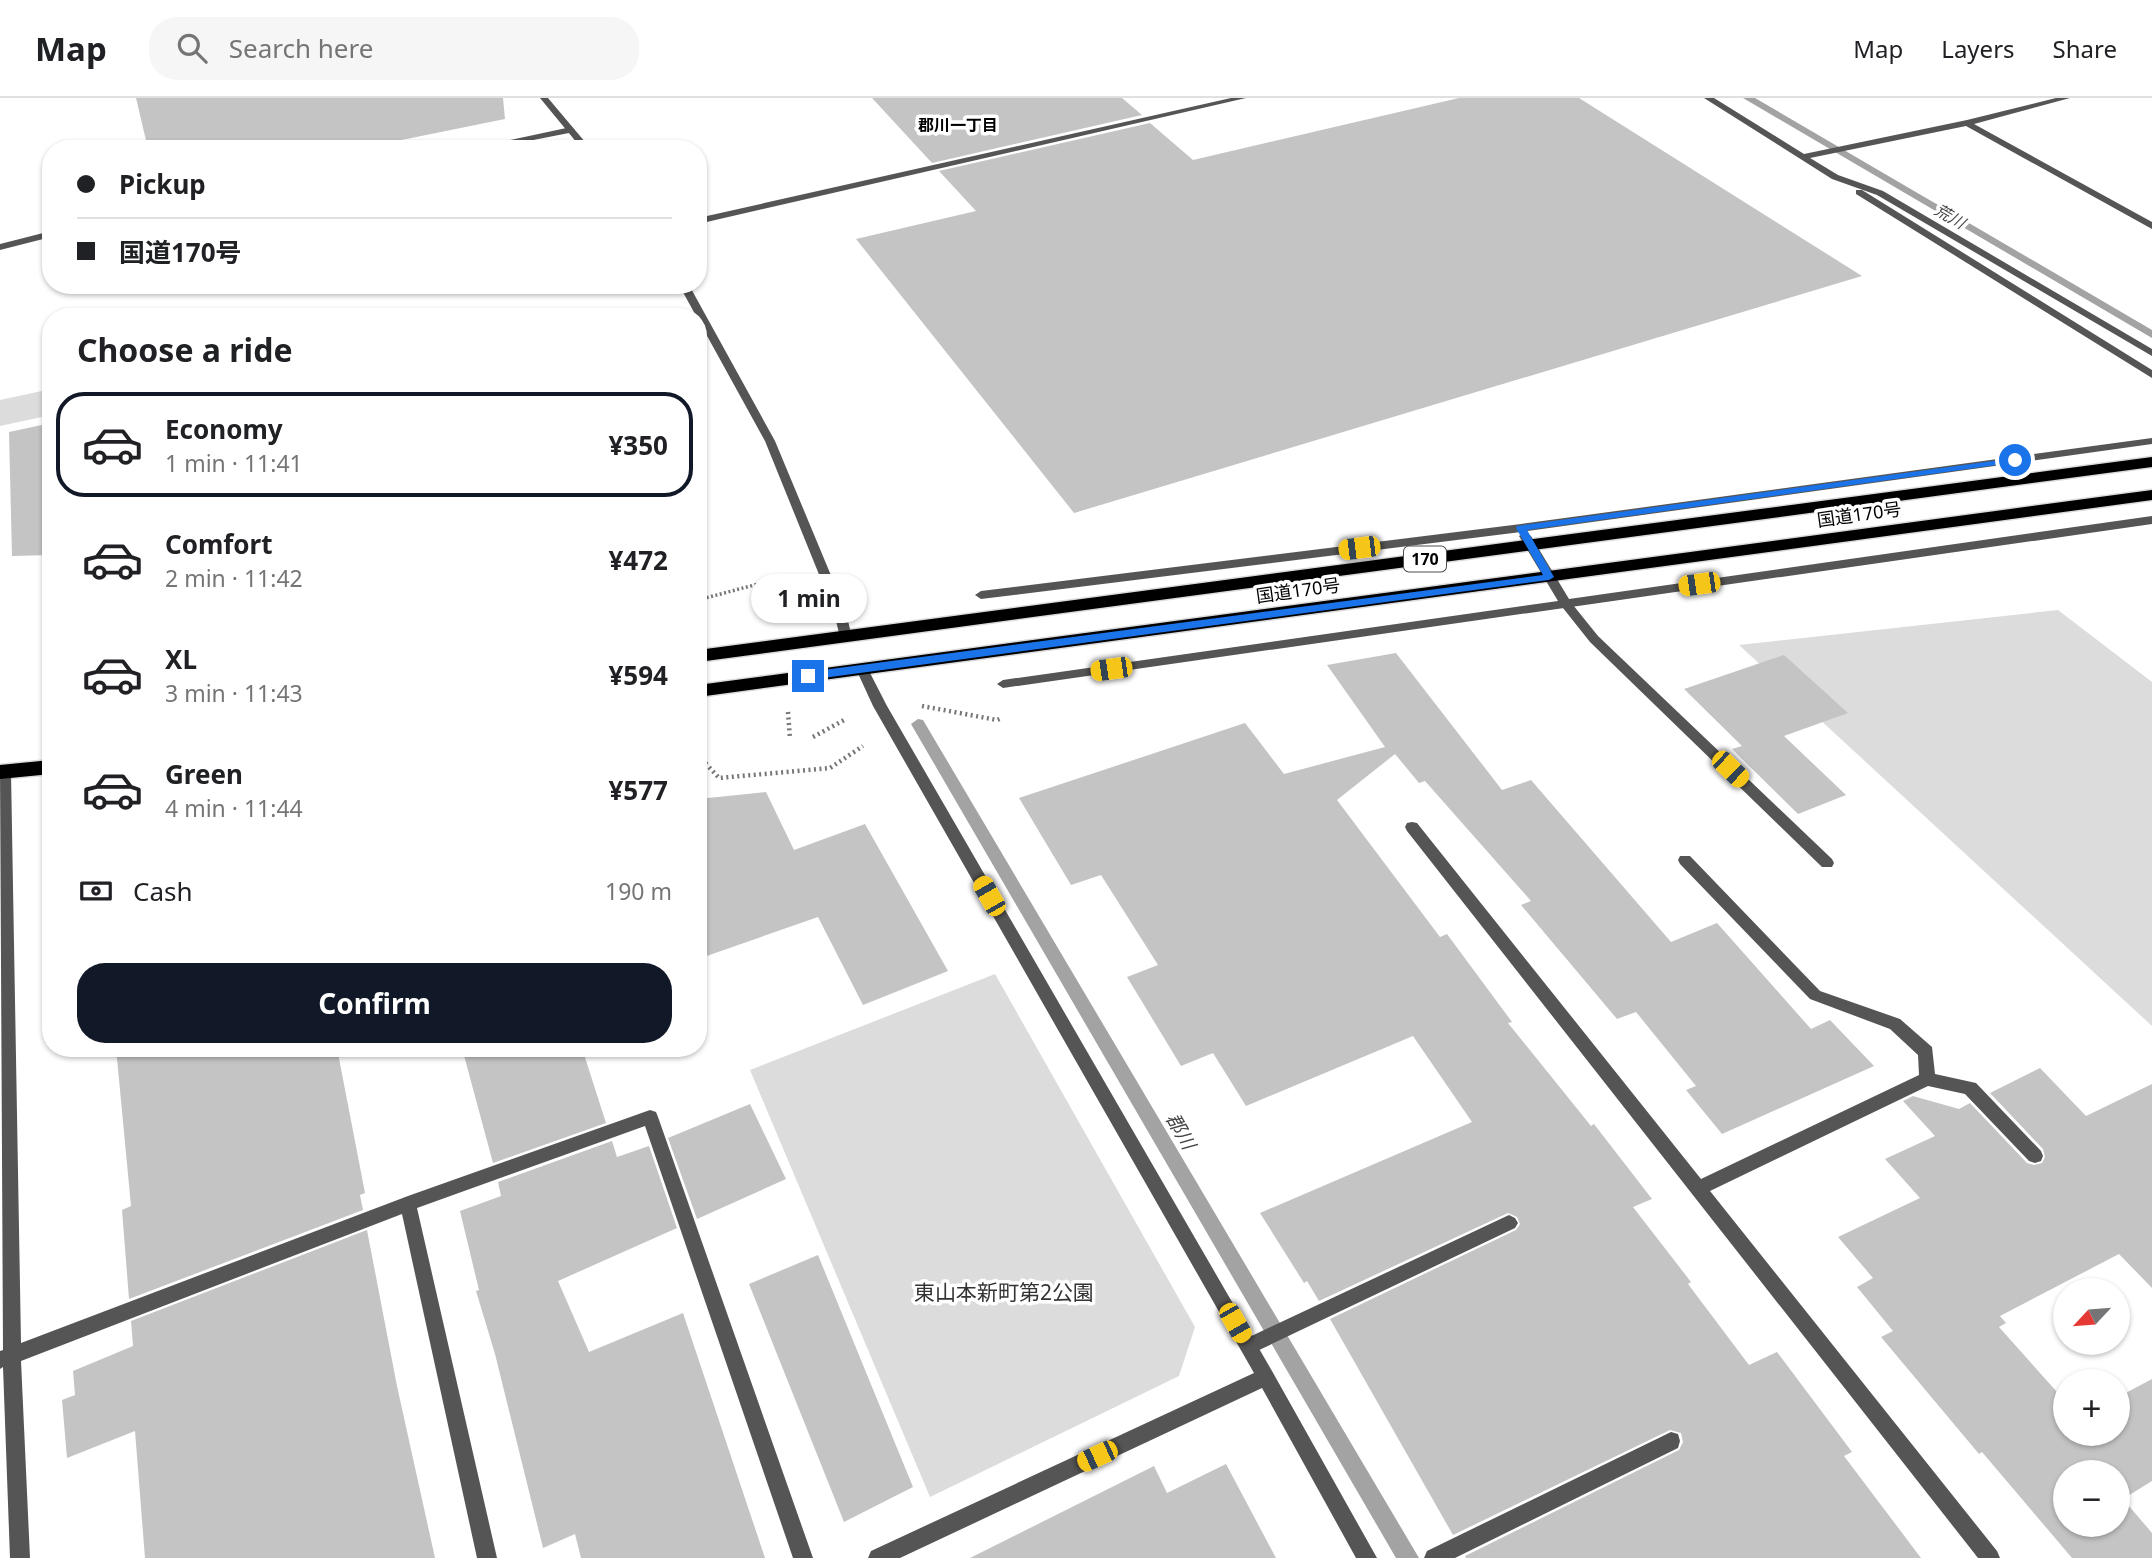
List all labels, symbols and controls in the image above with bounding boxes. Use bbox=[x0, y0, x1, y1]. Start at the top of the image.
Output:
search box bbox=[149, 17, 639, 80]
text: Map bbox=[35, 26, 107, 71]
icon: search bbox=[173, 29, 211, 67]
text: Search here bbox=[229, 30, 373, 66]
text: Map bbox=[1853, 32, 1903, 65]
text: Layers bbox=[1941, 32, 2015, 65]
text: Share bbox=[2053, 32, 2117, 65]
district label: 郡川一丁目 bbox=[918, 114, 998, 136]
text: Pickup bbox=[119, 166, 206, 202]
water label: 荒川 bbox=[1931, 198, 1971, 235]
text: 国道170号 bbox=[119, 234, 242, 270]
text: Choose a ride bbox=[77, 328, 293, 371]
text: Economy bbox=[165, 411, 283, 447]
icon: car bbox=[81, 413, 144, 476]
text: ¥350 bbox=[609, 427, 668, 463]
route start bbox=[1999, 444, 2031, 476]
text: 1 min · 11:41 bbox=[165, 447, 303, 479]
street label: 国道170号 bbox=[1815, 496, 1903, 532]
text: Comfort bbox=[165, 526, 273, 562]
icon: car bbox=[81, 528, 144, 591]
car bbox=[1337, 535, 1382, 561]
text: ¥472 bbox=[609, 542, 668, 578]
road number: 170 bbox=[1404, 546, 1446, 572]
text: 2 min · 11:42 bbox=[165, 562, 303, 594]
car bbox=[1677, 571, 1722, 597]
street label: 国道170号 bbox=[1254, 572, 1342, 608]
callout: 1 min bbox=[750, 574, 866, 624]
text: 1 min bbox=[777, 582, 841, 614]
text: XL bbox=[165, 641, 197, 677]
icon: car bbox=[81, 643, 144, 706]
car bbox=[1089, 656, 1134, 682]
text: ¥594 bbox=[609, 657, 668, 693]
route end bbox=[792, 660, 824, 692]
text: 3 min · 11:43 bbox=[165, 677, 303, 709]
car bbox=[1708, 747, 1753, 791]
text: Green bbox=[165, 756, 243, 792]
icon: car bbox=[81, 758, 144, 821]
text: ¥577 bbox=[609, 772, 668, 808]
text: 4 min · 11:44 bbox=[165, 792, 303, 824]
icon: cash bbox=[77, 872, 115, 910]
text: Cash bbox=[133, 873, 193, 909]
car bbox=[970, 873, 1009, 919]
text: 190 m bbox=[605, 875, 672, 907]
button: Confirm bbox=[77, 963, 672, 1043]
water label: 郡川 bbox=[1160, 1108, 1203, 1156]
park label: 東山本新町第2公園 bbox=[914, 1278, 1094, 1306]
north arrow bbox=[2053, 1278, 2130, 1354]
map controls bbox=[2053, 1278, 2130, 1537]
car bbox=[1216, 1300, 1255, 1346]
button: + bbox=[2053, 1369, 2130, 1446]
car bbox=[1074, 1438, 1121, 1474]
button: − bbox=[2053, 1460, 2130, 1537]

